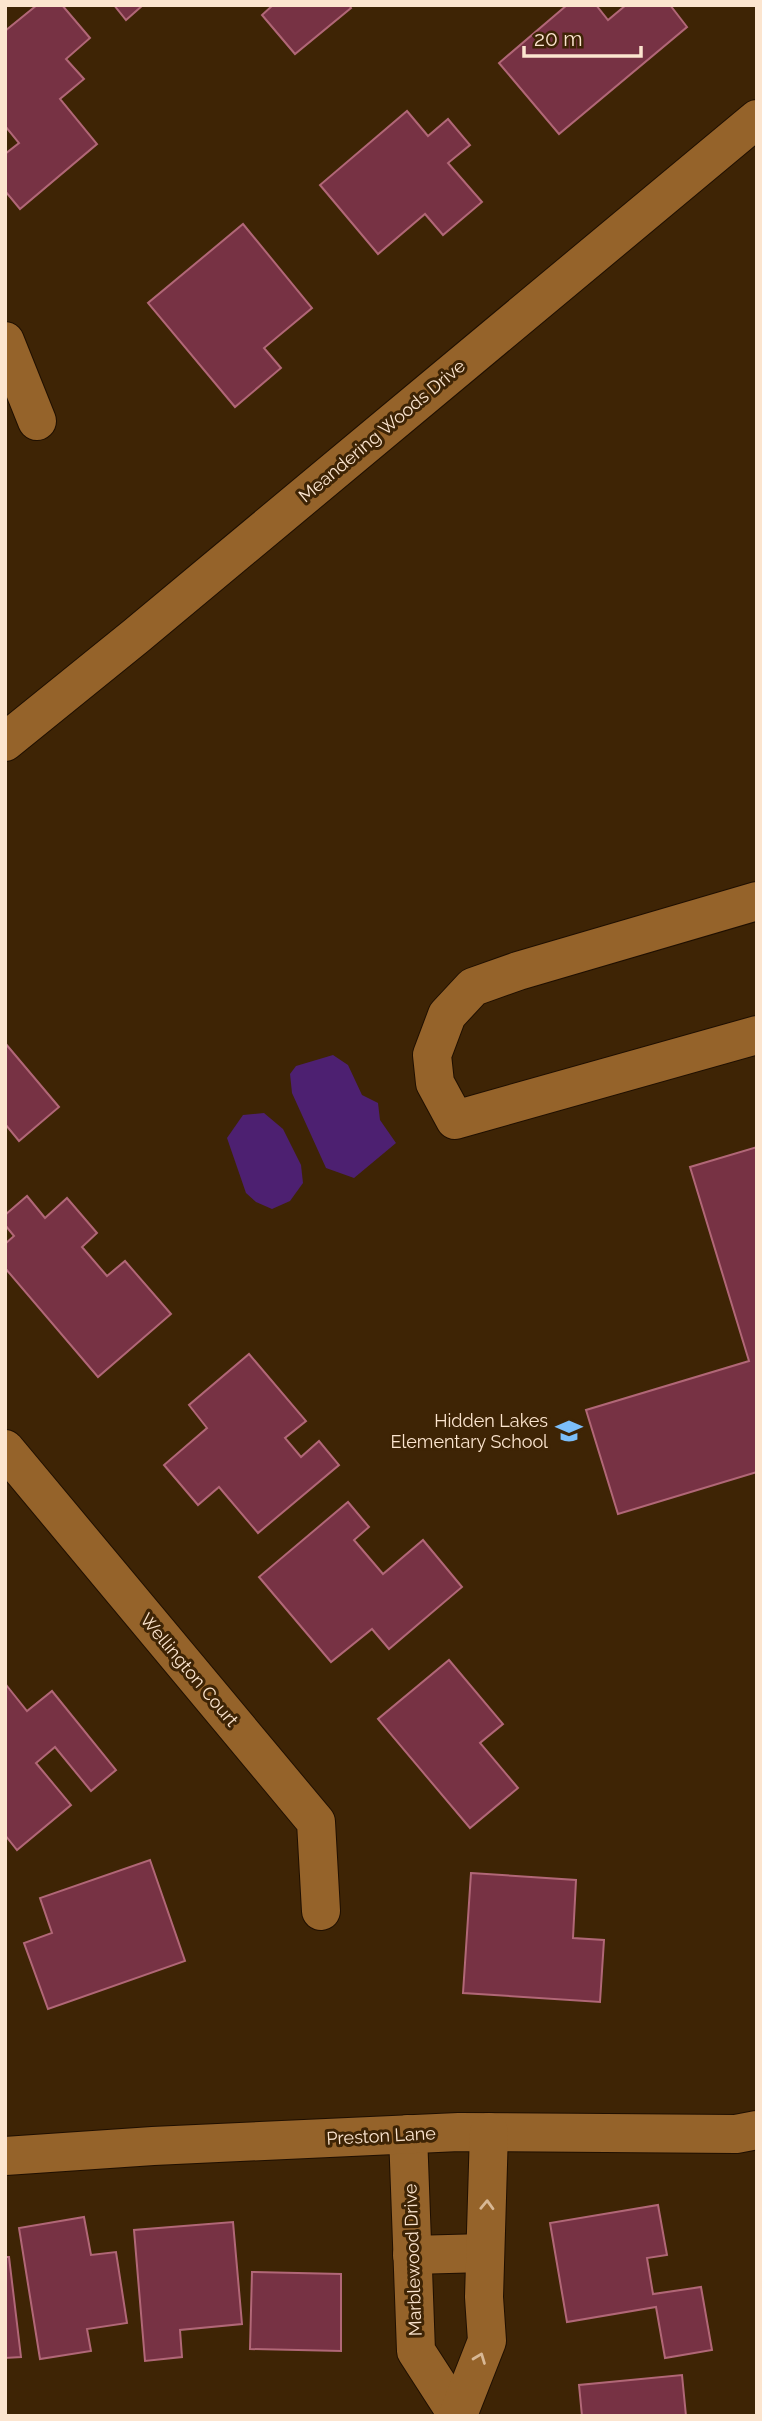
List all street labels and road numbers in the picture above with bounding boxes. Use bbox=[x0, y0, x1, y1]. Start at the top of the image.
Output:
street label: Meandering Woods Drive bbox=[294, 355, 469, 506]
street label: Wellington Court bbox=[136, 1609, 243, 1731]
street label: Preston Lane bbox=[326, 2122, 437, 2149]
street label: Marblewood Drive bbox=[399, 2183, 426, 2337]

